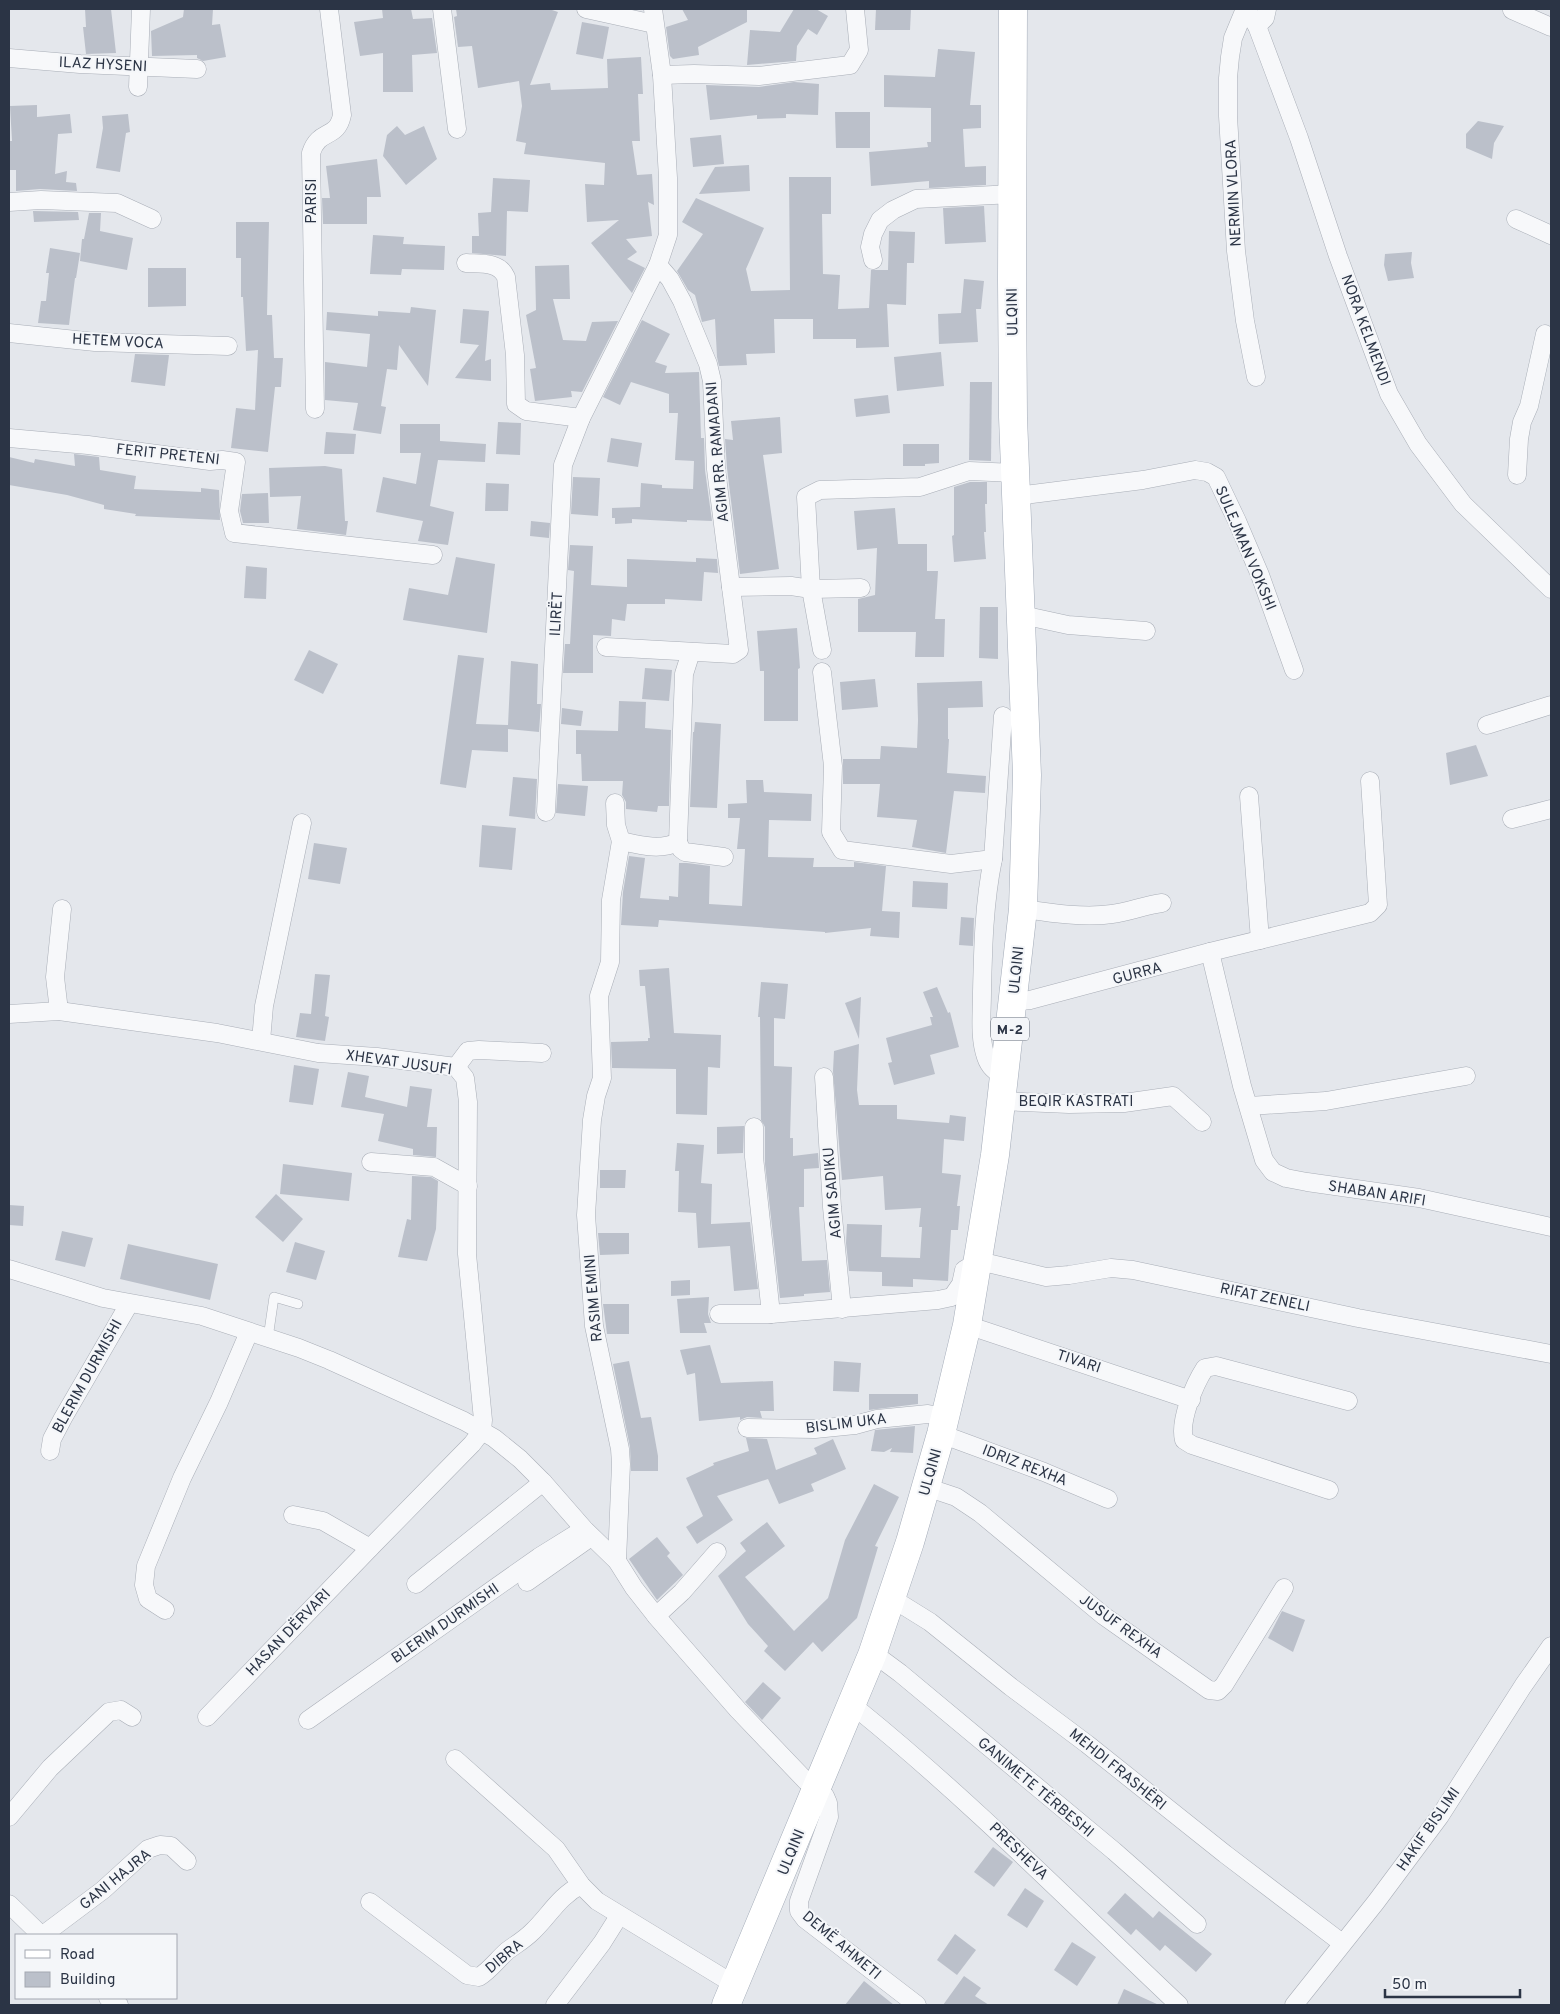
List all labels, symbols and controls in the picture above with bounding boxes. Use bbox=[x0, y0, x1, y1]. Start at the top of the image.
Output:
street label: ILAZ HYSENI bbox=[58, 54, 148, 77]
street label: NERMIN VLORA bbox=[1222, 139, 1247, 247]
street label: PARISI bbox=[303, 178, 322, 224]
street label: NORA KELMENDI bbox=[1336, 272, 1394, 389]
street label: ULQINI bbox=[1004, 288, 1023, 336]
street label: HETEM VOCA bbox=[71, 331, 164, 354]
street label: AGIM RR. RAMADANI bbox=[703, 381, 734, 523]
street label: FERIT PRETENI bbox=[115, 441, 221, 470]
street label: SULEJMAN VOKSHI bbox=[1210, 483, 1279, 614]
street label: ILIRËT bbox=[546, 591, 568, 637]
street label: ULQINI bbox=[1006, 945, 1029, 995]
street label: GURRA bbox=[1111, 959, 1164, 990]
road number: M-2 bbox=[991, 1018, 1029, 1040]
street label: XHEVAT JUSUFI bbox=[344, 1047, 453, 1080]
street label: BEQIR KASTRATI bbox=[1019, 1093, 1133, 1112]
street label: AGIM SADIKU bbox=[820, 1146, 847, 1240]
street label: SHABAN ARIFI bbox=[1327, 1177, 1427, 1212]
street label: RASIM EMINI bbox=[581, 1253, 608, 1343]
street label: RIFAT ZENELI bbox=[1218, 1280, 1311, 1317]
street label: BLERIM DURMISHI bbox=[49, 1316, 127, 1437]
street label: TIVARI bbox=[1054, 1346, 1103, 1378]
street label: BISLIM UKA bbox=[805, 1410, 888, 1439]
street label: IDRIZ REXHA bbox=[979, 1441, 1070, 1491]
street label: ULQINI bbox=[916, 1447, 947, 1498]
street label: BLERIM DURMISHI bbox=[388, 1580, 503, 1669]
street label: HASAN DËRVARI bbox=[242, 1585, 335, 1681]
street label: JUSUF REXHA bbox=[1075, 1591, 1165, 1664]
street label: MEHDI FRASHËRI bbox=[1065, 1724, 1170, 1815]
street label: GANIMETE TËRBESHI bbox=[973, 1733, 1098, 1842]
street label: HAKIF BISLIMI bbox=[1393, 1784, 1465, 1875]
street label: PRESHEVA bbox=[984, 1819, 1052, 1885]
street label: ULQINI bbox=[775, 1827, 810, 1879]
street label: GANI HAJRA bbox=[76, 1846, 156, 1915]
street label: DEMË AHMETI bbox=[798, 1907, 885, 1985]
legend bbox=[15, 1934, 178, 1999]
street label: DIBRA bbox=[482, 1936, 528, 1979]
text: Road bbox=[60, 1946, 95, 1965]
scale bar bbox=[1385, 1966, 1520, 1998]
text: Building bbox=[60, 1971, 115, 1990]
text: 50 m bbox=[1392, 1976, 1427, 1995]

